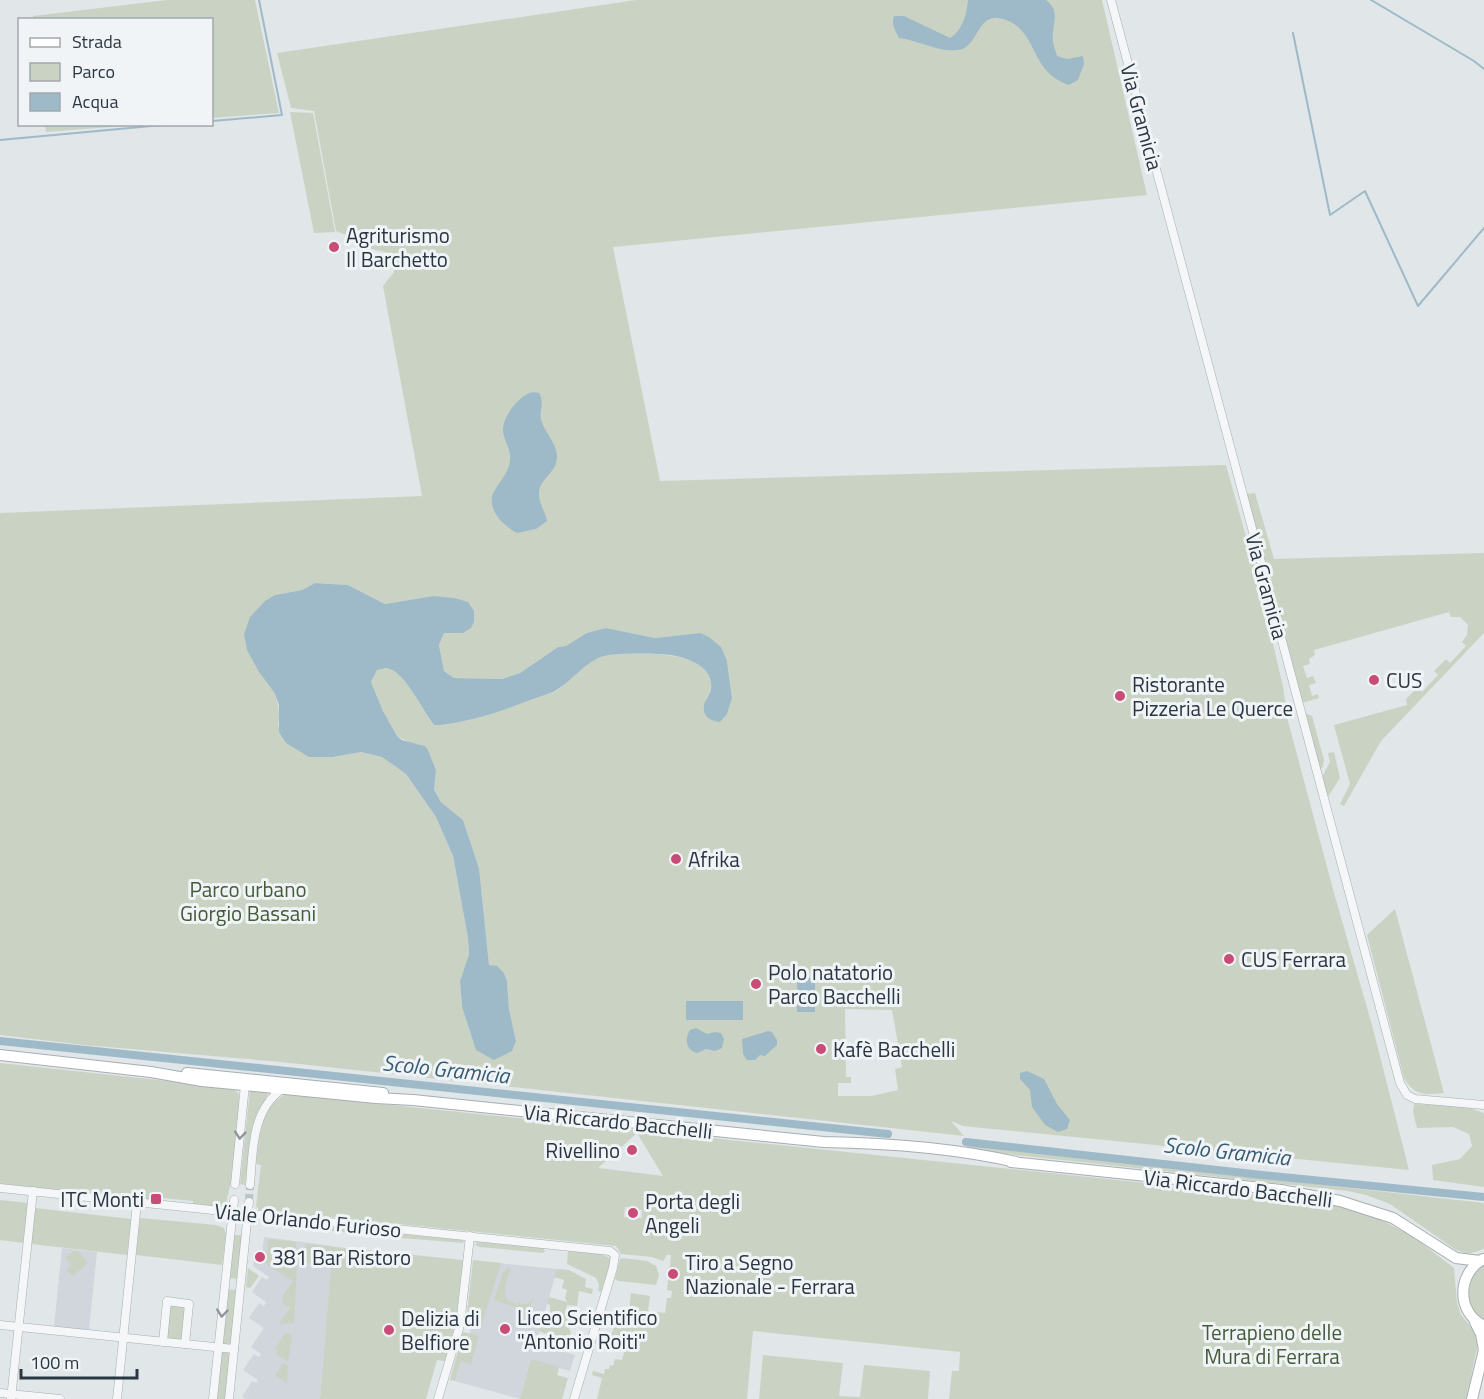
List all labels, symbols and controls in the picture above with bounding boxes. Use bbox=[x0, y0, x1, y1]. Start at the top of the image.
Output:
legend bbox=[18, 18, 213, 126]
text: Strada bbox=[72, 28, 122, 55]
text: Parco bbox=[72, 58, 115, 85]
street label: Via Gramicia bbox=[1112, 60, 1172, 174]
text: Acqua bbox=[72, 88, 118, 115]
place label: Agriturismo Il Barchetto bbox=[346, 219, 450, 275]
marker: Agriturismo Il Barchetto bbox=[327, 240, 341, 254]
street label: Via Gramicia bbox=[1237, 529, 1297, 643]
place label: CUS bbox=[1386, 664, 1422, 696]
place label: Ristorante Pizzeria Le Querce bbox=[1132, 668, 1293, 724]
marker: CUS bbox=[1367, 673, 1381, 687]
marker: Ristorante Pizzeria Le Querce bbox=[1113, 689, 1127, 703]
place label: Afrika bbox=[688, 843, 740, 875]
marker: Afrika bbox=[669, 852, 683, 866]
park label: Parco urbano Giorgio Bassani bbox=[180, 873, 316, 929]
place label: CUS Ferrara bbox=[1241, 943, 1347, 975]
marker: CUS Ferrara bbox=[1222, 952, 1236, 966]
place label: Polo natatorio Parco Bacchelli bbox=[768, 956, 901, 1012]
marker: Polo natatorio Parco Bacchelli bbox=[749, 977, 763, 991]
place label: Kafè Bacchelli bbox=[833, 1033, 955, 1065]
marker: Kafè Bacchelli bbox=[814, 1042, 828, 1056]
water label: Scolo Gramicia bbox=[381, 1045, 513, 1093]
street label: Via Riccardo Bacchelli bbox=[522, 1095, 714, 1147]
water label: Scolo Gramicia bbox=[1162, 1127, 1294, 1175]
one-way arrow bbox=[234, 1130, 247, 1139]
place label: Rivellino bbox=[545, 1134, 620, 1166]
marker: Rivellino bbox=[625, 1143, 639, 1157]
street label: Via Riccardo Bacchelli bbox=[1142, 1161, 1334, 1215]
place label: ITC Monti bbox=[60, 1183, 144, 1215]
place label: Porta degli Angeli bbox=[645, 1185, 740, 1241]
marker: ITC Monti bbox=[149, 1192, 163, 1206]
street label: Viale Orlando Furioso bbox=[213, 1194, 403, 1246]
marker: Porta degli Angeli bbox=[626, 1206, 640, 1220]
place label: 381 Bar Ristoro bbox=[272, 1241, 411, 1273]
place label: Tiro a Segno Nazionale - Ferrara bbox=[685, 1246, 855, 1302]
marker: 381 Bar Ristoro bbox=[253, 1250, 267, 1264]
marker: Tiro a Segno Nazionale - Ferrara bbox=[666, 1267, 680, 1281]
place label: Liceo Scientifico "Antonio Roiti" bbox=[517, 1301, 658, 1357]
place label: Delizia di Belfiore bbox=[401, 1302, 480, 1358]
one-way arrow bbox=[216, 1309, 229, 1318]
park label: Terrapieno delle Mura di Ferrara bbox=[1202, 1316, 1342, 1372]
marker: Liceo Scientifico "Antonio Roiti" bbox=[498, 1322, 512, 1336]
marker: Delizia di Belfiore bbox=[382, 1323, 396, 1337]
scale bar bbox=[21, 1342, 136, 1380]
text: 100 m bbox=[30, 1349, 79, 1376]

